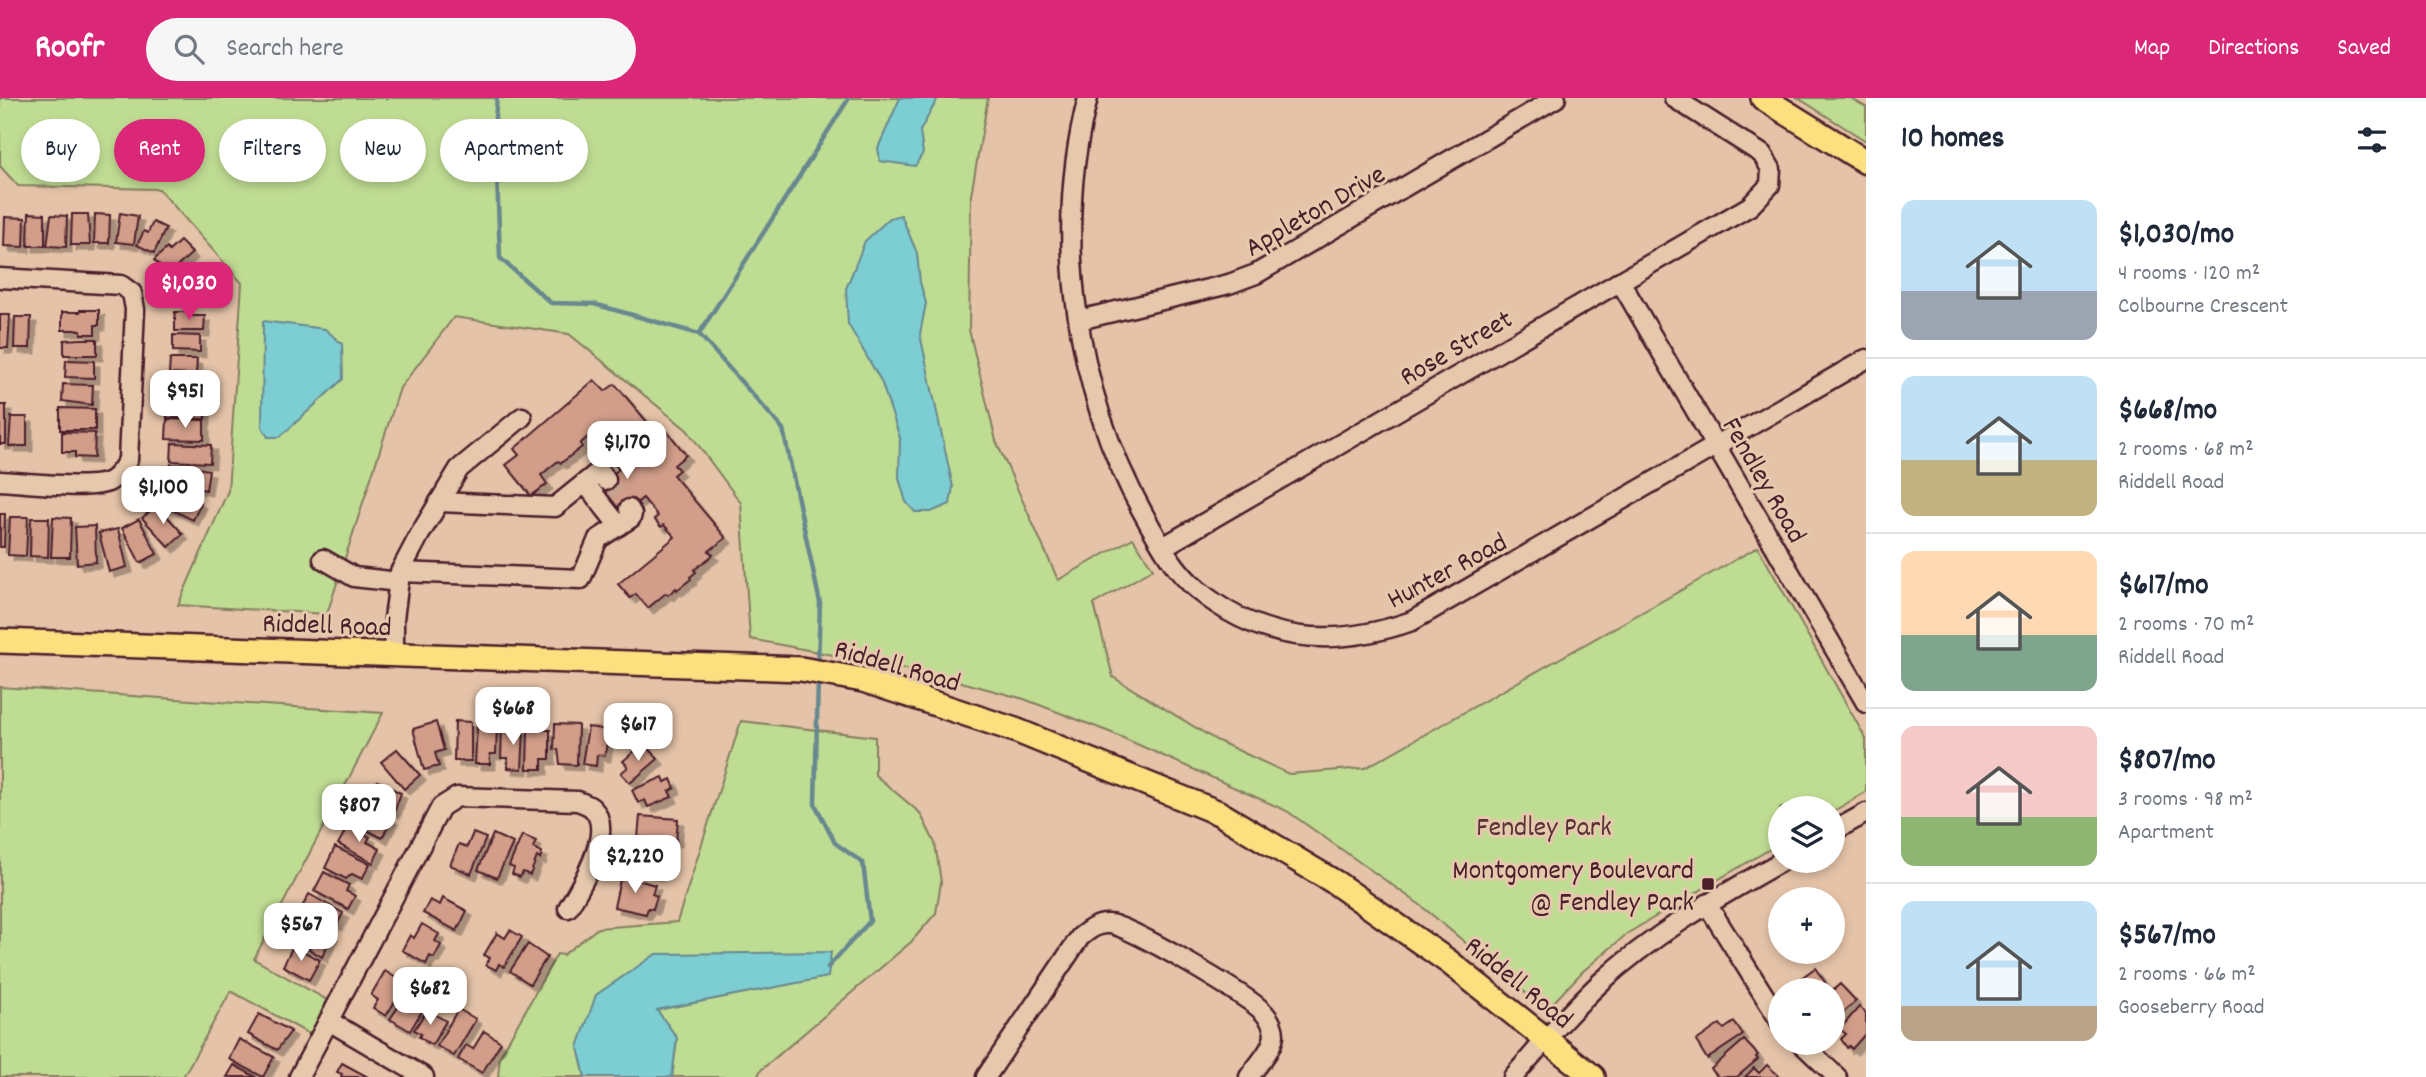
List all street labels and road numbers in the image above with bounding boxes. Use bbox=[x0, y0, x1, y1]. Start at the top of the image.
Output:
street label: Appleton Drive bbox=[1239, 157, 1394, 270]
street label: Rose Street bbox=[1394, 302, 1521, 399]
street label: Fendley Road bbox=[1709, 411, 1814, 552]
street label: Hunter Road bbox=[1381, 525, 1516, 622]
street label: Riddell Road bbox=[261, 606, 392, 650]
street label: Riddell Road bbox=[829, 632, 964, 706]
street label: Riddell Road bbox=[1454, 929, 1580, 1041]

